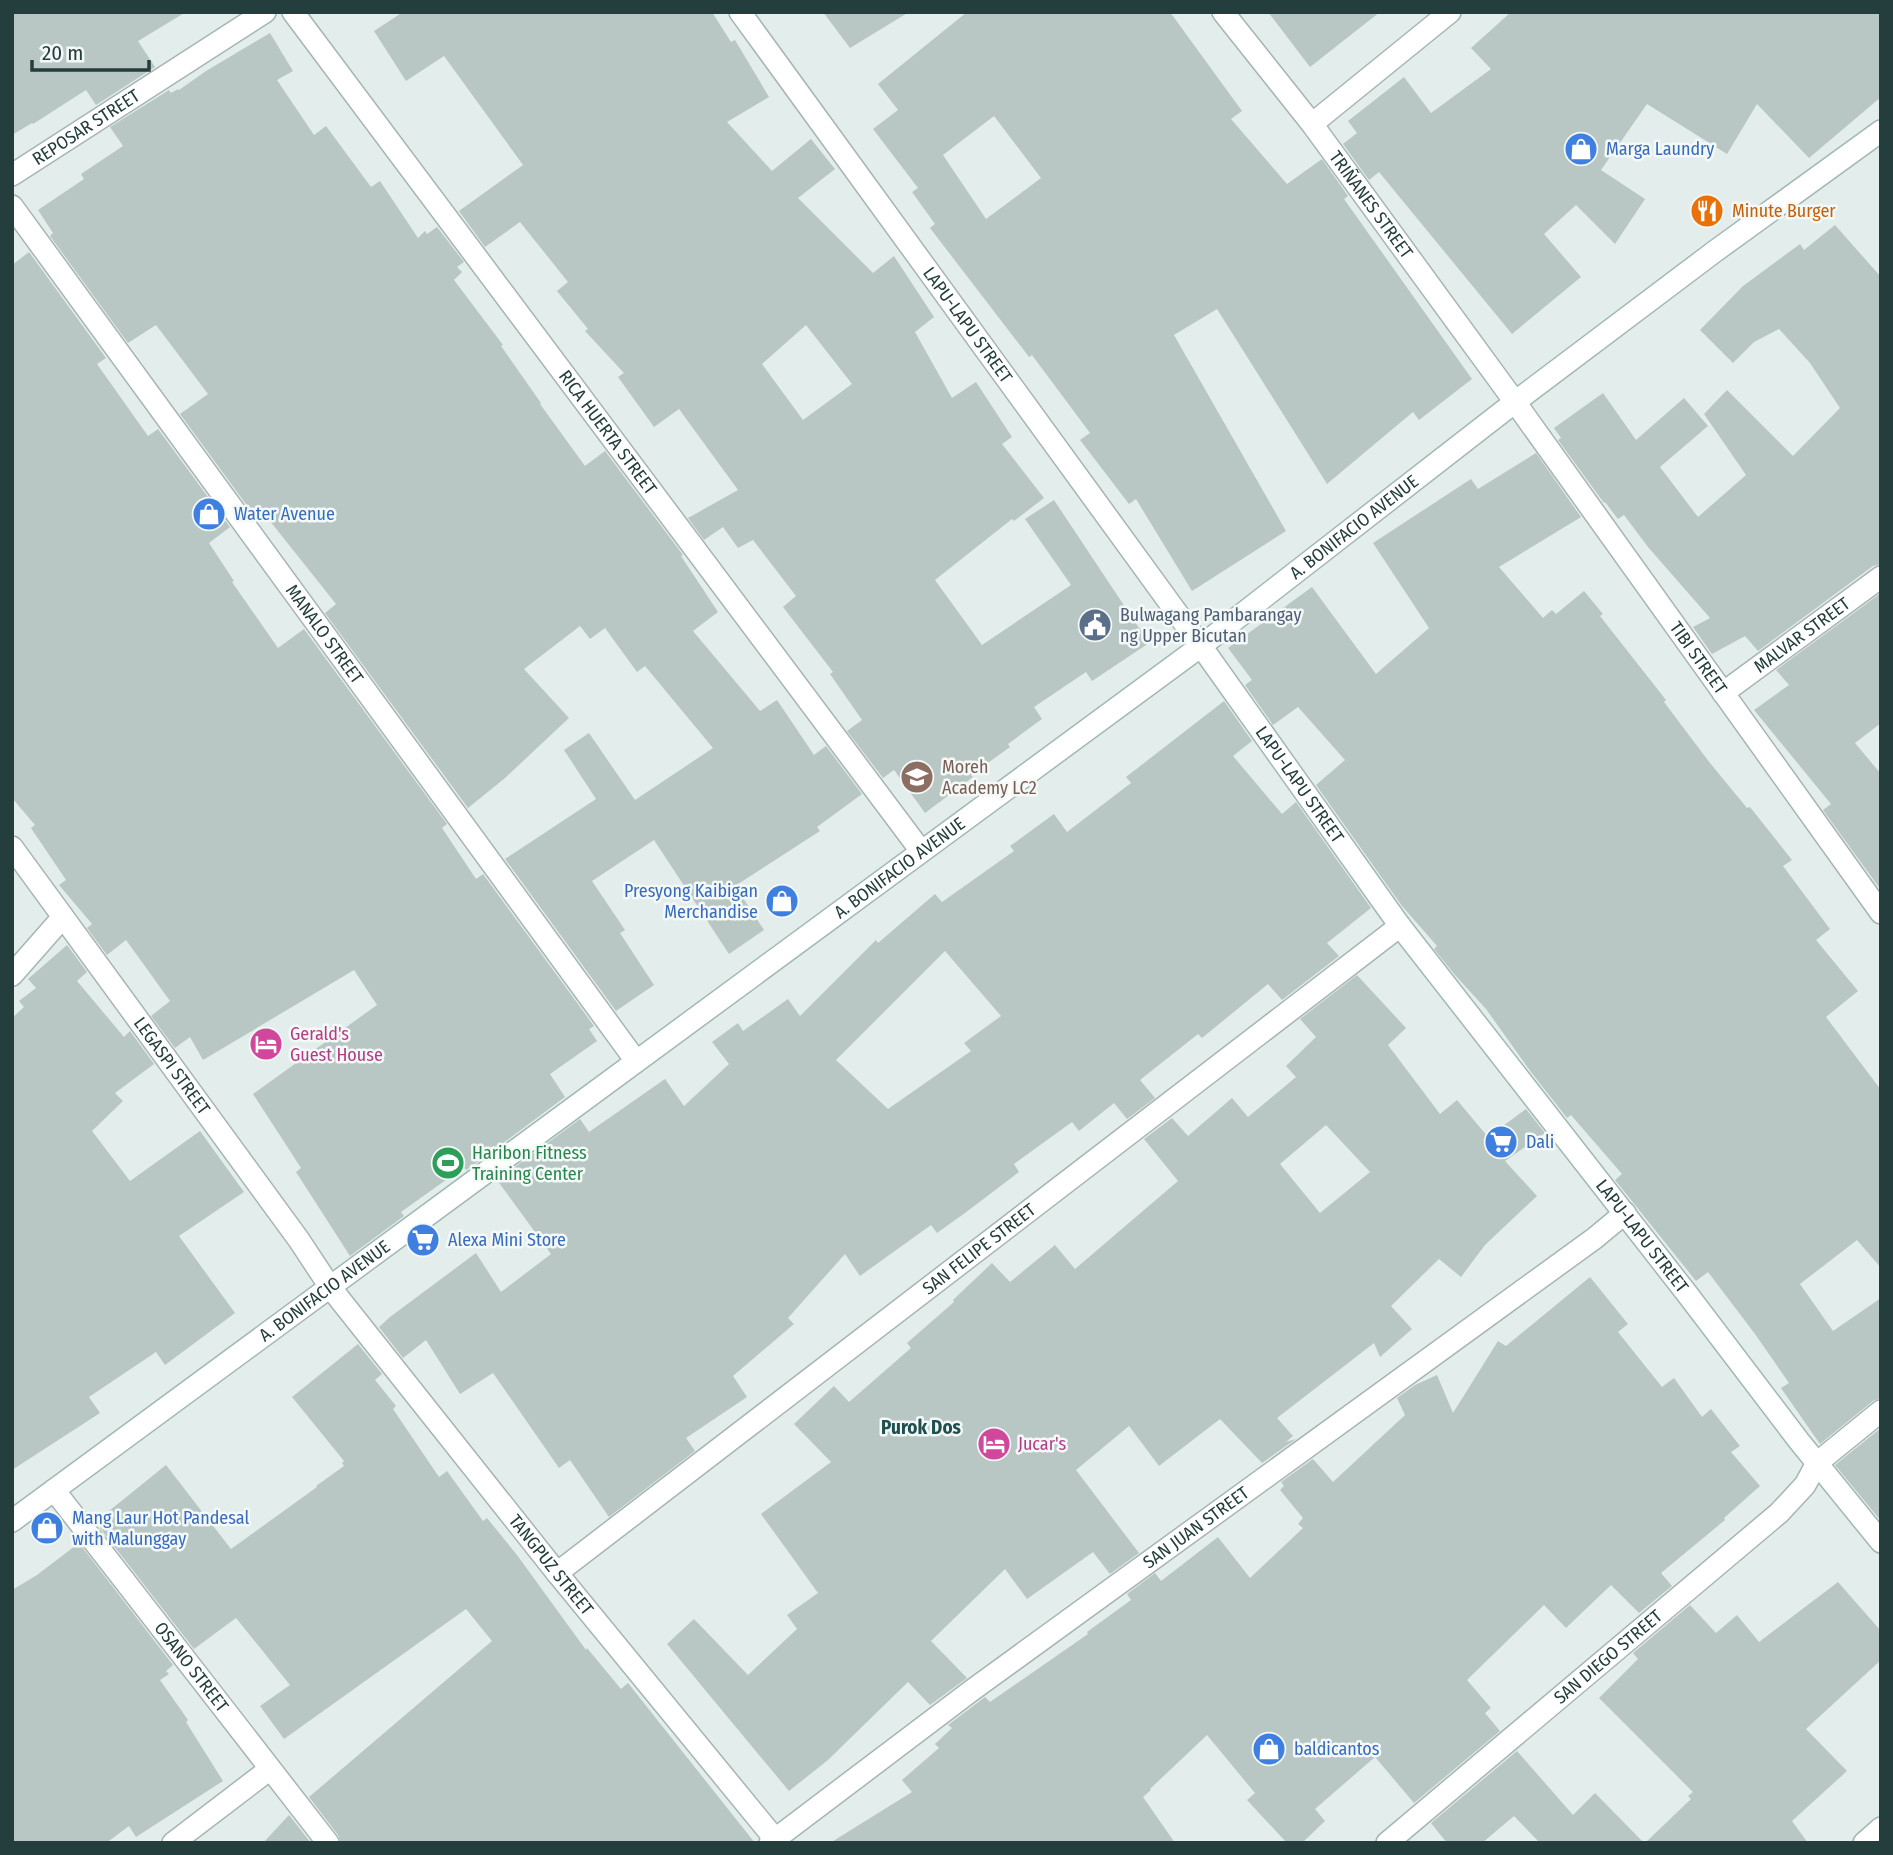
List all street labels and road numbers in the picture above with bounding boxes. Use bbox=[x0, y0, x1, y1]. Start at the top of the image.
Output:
street label: REPOSAR STREET bbox=[28, 84, 144, 170]
street label: TRIÑANES STREET bbox=[1324, 147, 1418, 263]
street label: LAPU-LAPU STREET bbox=[918, 263, 1017, 388]
street label: RICA HUERTA STREET bbox=[554, 366, 662, 499]
street label: A. BONIFACIO AVENUE bbox=[1285, 470, 1423, 584]
street label: MANALO STREET bbox=[281, 580, 368, 689]
street label: MALVAR STREET bbox=[1750, 592, 1855, 677]
street label: TIBI STREET bbox=[1665, 617, 1732, 699]
street label: LAPU-LAPU STREET bbox=[1251, 722, 1349, 848]
street label: A. BONIFACIO AVENUE bbox=[830, 812, 969, 923]
street label: LEGASPI STREET bbox=[129, 1013, 215, 1119]
street label: LAPU-LAPU STREET bbox=[1591, 1175, 1694, 1298]
street label: SAN FELIPE STREET bbox=[918, 1198, 1040, 1299]
street label: A. BONIFACIO AVENUE bbox=[255, 1236, 394, 1346]
street label: SAN JUAN STREET bbox=[1139, 1482, 1254, 1573]
street label: TANGPUZ STREET bbox=[504, 1510, 598, 1620]
street label: SAN DIEGO STREET bbox=[1549, 1605, 1667, 1709]
street label: OSANO STREET bbox=[150, 1618, 234, 1717]

